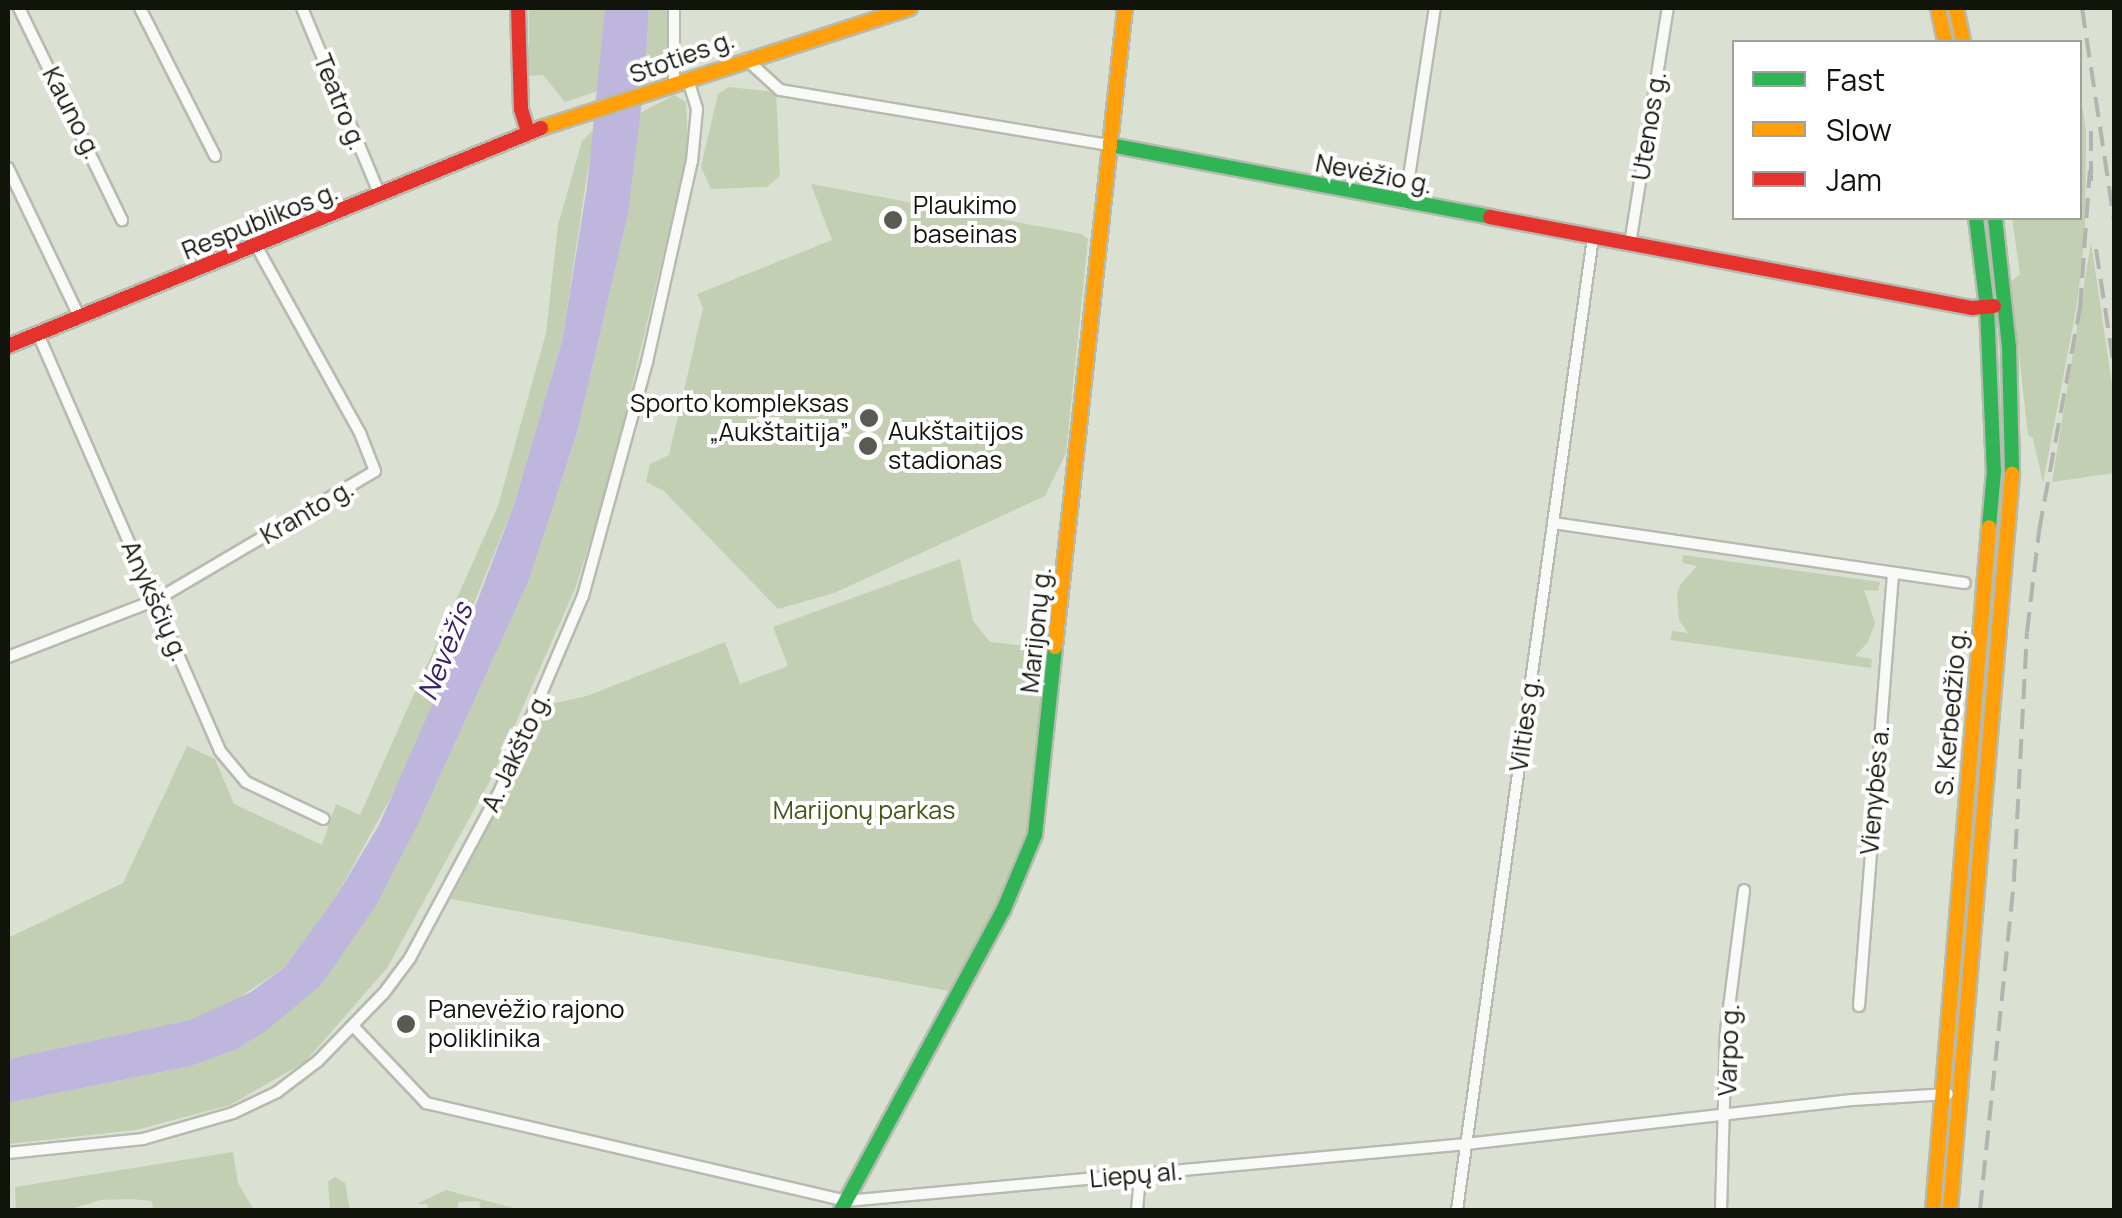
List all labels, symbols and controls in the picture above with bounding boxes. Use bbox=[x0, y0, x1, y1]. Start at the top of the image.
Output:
street label: Stoties g. bbox=[625, 24, 739, 90]
legend bbox=[1732, 40, 2082, 220]
street label: Teatro g. bbox=[307, 50, 373, 154]
text: Fast bbox=[1826, 59, 1885, 100]
street label: Kauno g. bbox=[36, 62, 108, 164]
street label: Utenos g. bbox=[1626, 69, 1672, 183]
text: Slow bbox=[1826, 109, 1892, 150]
street label: Nevėžio g. bbox=[1313, 148, 1435, 200]
text: Jam bbox=[1826, 159, 1882, 200]
street label: Respublikos g. bbox=[178, 176, 342, 266]
place label: Plaukimo baseinas bbox=[913, 191, 1017, 250]
marker: Plaukimo baseinas bbox=[882, 209, 904, 231]
place label: Sporto kompleksas „Aukštaitija” bbox=[630, 389, 849, 448]
marker: Sporto kompleksas „Aukštaitija” bbox=[858, 407, 880, 429]
place label: Aukštaitijos stadionas bbox=[888, 417, 1024, 476]
marker: Aukštaitijos stadionas bbox=[857, 435, 879, 457]
street label: Kranto g. bbox=[255, 473, 359, 551]
street label: Anykščių g. bbox=[115, 536, 195, 666]
street label: Marijonų g. bbox=[1014, 565, 1058, 695]
water label: Nevėžis bbox=[409, 598, 479, 704]
street label: S. Kerbedžio g. bbox=[1929, 627, 1973, 797]
street label: Vilties g. bbox=[1503, 674, 1547, 774]
street label: A. Jakšto g. bbox=[475, 687, 557, 817]
street label: Vienybės a. bbox=[1854, 724, 1896, 856]
park label: Marijonų parkas bbox=[773, 795, 955, 825]
place label: Panevėžio rajono poliklinika bbox=[428, 995, 624, 1054]
street label: Varpo g. bbox=[1712, 1003, 1746, 1097]
marker: Panevėžio rajono poliklinika bbox=[393, 1011, 419, 1037]
street label: Liepų al. bbox=[1088, 1156, 1184, 1194]

